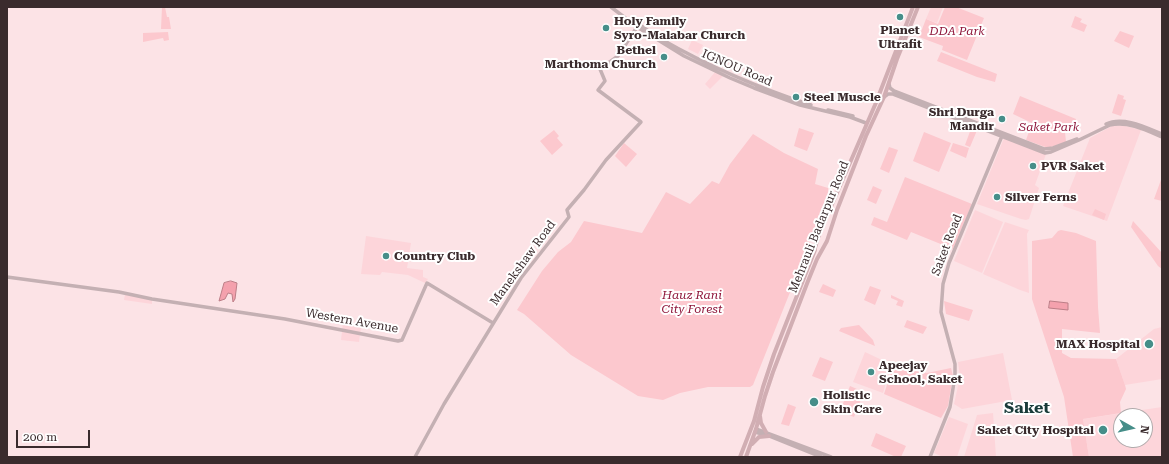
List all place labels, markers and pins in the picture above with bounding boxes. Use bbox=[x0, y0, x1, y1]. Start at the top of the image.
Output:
marker: Planet Ultrafit bbox=[895, 12, 905, 22]
place label: Holy Family Syro-Malabar Church bbox=[614, 14, 745, 42]
marker: Holy Family Syro-Malabar Church bbox=[601, 23, 611, 33]
place label: Planet Ultrafit bbox=[878, 23, 922, 51]
place label: Bethel Marthoma Church bbox=[545, 43, 656, 71]
marker: Bethel Marthoma Church bbox=[659, 52, 669, 62]
place label: Steel Muscle bbox=[804, 90, 881, 104]
marker: Steel Muscle bbox=[791, 92, 801, 102]
place label: Shri Durga Mandir bbox=[929, 105, 994, 133]
marker: Shri Durga Mandir bbox=[997, 114, 1007, 124]
place label: PVR Saket bbox=[1041, 159, 1104, 173]
marker: PVR Saket bbox=[1028, 161, 1038, 171]
place label: Silver Ferns bbox=[1005, 190, 1076, 204]
marker: Silver Ferns bbox=[992, 192, 1002, 202]
place label: Country Club bbox=[394, 249, 475, 263]
marker: Country Club bbox=[381, 251, 391, 261]
place label: MAX Hospital bbox=[1056, 337, 1140, 351]
marker: MAX Hospital bbox=[1143, 338, 1155, 350]
place label: Apeejay School, Saket bbox=[879, 358, 962, 386]
marker: Apeejay School, Saket bbox=[866, 367, 876, 377]
place label: Holistic Skin Care bbox=[823, 388, 882, 416]
marker: Holistic Skin Care bbox=[808, 396, 820, 408]
place label: Saket City Hospital bbox=[977, 423, 1094, 437]
marker: Saket City Hospital bbox=[1097, 424, 1109, 436]

